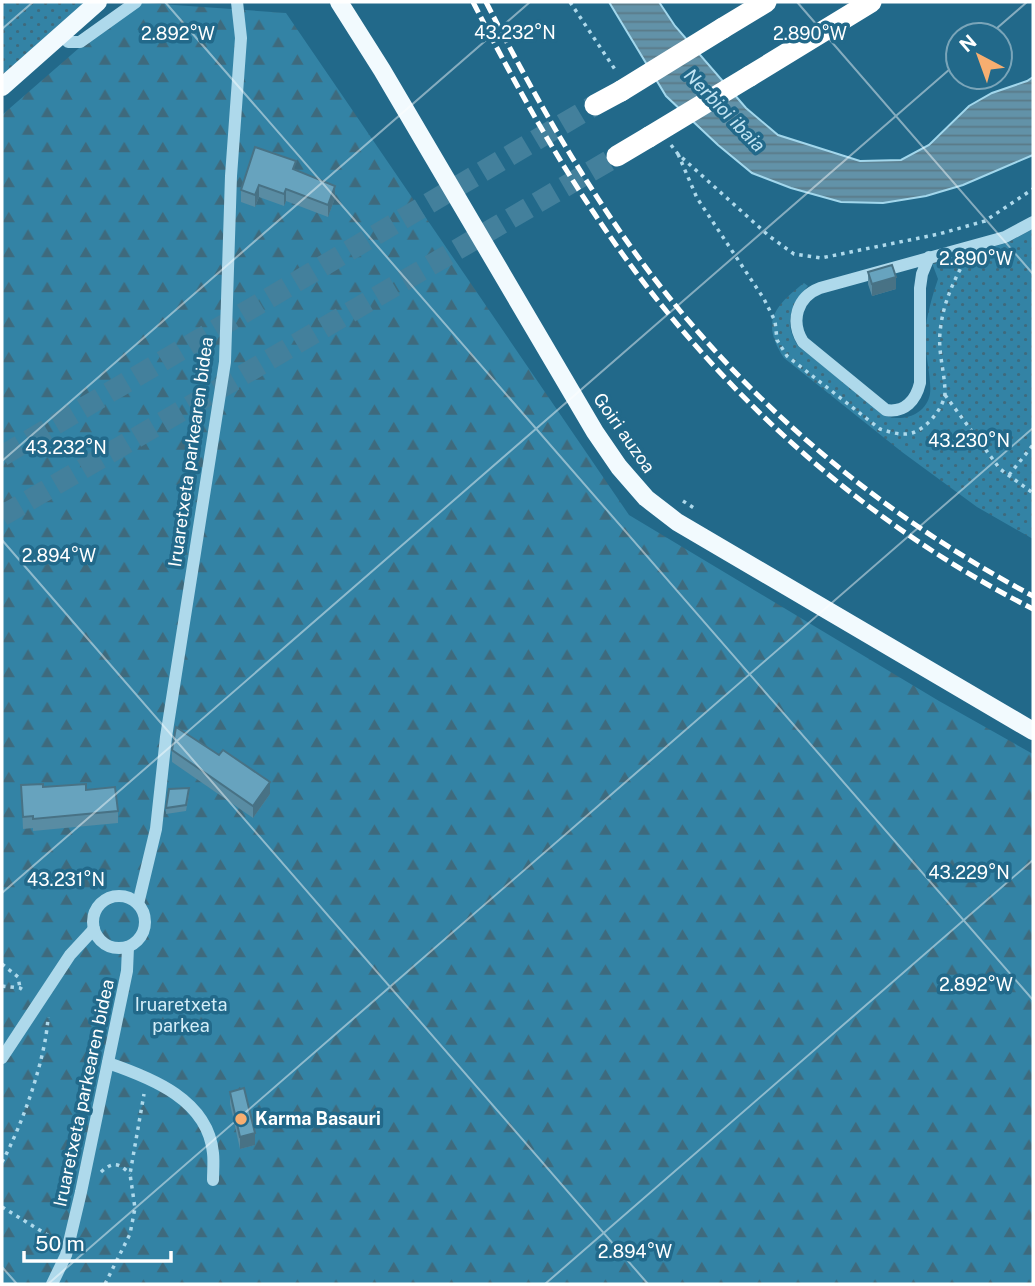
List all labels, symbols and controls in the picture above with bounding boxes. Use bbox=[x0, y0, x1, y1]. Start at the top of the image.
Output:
north arrow bbox=[944, 21, 1014, 91]
text: 43.232°N bbox=[474, 22, 556, 43]
text: 2.892°W bbox=[141, 23, 215, 44]
text: 2.890°W bbox=[773, 23, 847, 44]
text: N bbox=[955, 30, 981, 56]
water label: Nerbioi ibaia bbox=[680, 64, 770, 156]
text: 2.890°W bbox=[939, 248, 1013, 269]
street label: Iruaretxeta parkearen bidea bbox=[164, 335, 217, 568]
street label: Goiri auzoa bbox=[589, 389, 660, 477]
text: 43.230°N bbox=[928, 430, 1010, 451]
text: 43.232°N bbox=[25, 437, 107, 458]
text: 2.894°W bbox=[22, 545, 96, 566]
text: 43.229°N bbox=[928, 862, 1010, 883]
text: 43.231°N bbox=[27, 869, 105, 890]
text: 2.892°W bbox=[939, 974, 1013, 995]
street label: Iruaretxeta parkearen bidea bbox=[49, 977, 118, 1209]
park label: Iruaretxeta parkea bbox=[135, 994, 227, 1036]
place label: Karma Basauri bbox=[255, 1108, 381, 1129]
marker: Karma Basauri bbox=[233, 1111, 249, 1127]
scale bar bbox=[24, 1220, 172, 1264]
text: 50 m bbox=[35, 1231, 85, 1256]
text: 2.894°W bbox=[598, 1241, 672, 1262]

